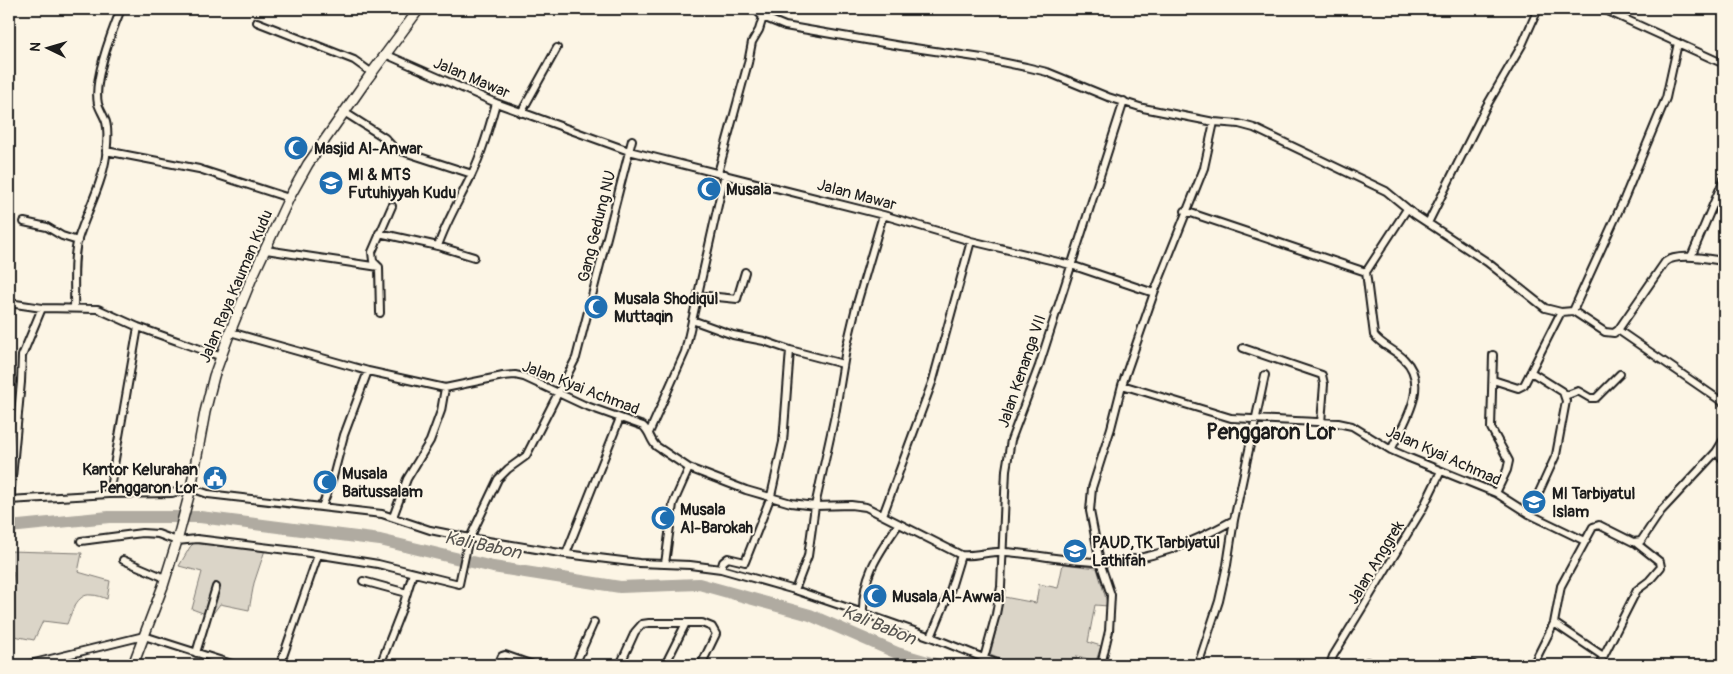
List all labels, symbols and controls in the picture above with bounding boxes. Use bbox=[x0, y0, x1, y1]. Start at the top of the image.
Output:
north arrow bbox=[22, 22, 72, 72]
text: N bbox=[27, 41, 44, 52]
street label: Jalan Mawar bbox=[430, 53, 513, 103]
mosque icon: Masjid Al-Anwar bbox=[283, 135, 309, 161]
place label: Masjid Al-Anwar bbox=[314, 139, 423, 159]
place label: MI & MTS Futuhiyyah Kudu bbox=[348, 165, 456, 203]
street label: Gang Gedung NU bbox=[573, 168, 621, 284]
school or university icon: MI & MTS Futuhiyyah Kudu bbox=[318, 170, 344, 196]
street label: Jalan Mawar bbox=[815, 175, 899, 215]
mosque icon: Musala bbox=[696, 176, 722, 202]
place label: Musala bbox=[726, 180, 772, 200]
street label: Jalan Raya Kauman Kudu bbox=[195, 207, 277, 366]
place label: Musala Shodiqul Muttaqin bbox=[614, 289, 719, 327]
mosque icon: Musala Shodiqul Muttaqin bbox=[583, 294, 609, 320]
street label: Jalan Kenanga VII bbox=[993, 312, 1051, 430]
street label: Jalan Kyai Achmad bbox=[519, 356, 642, 420]
district label: Penggaron Lor bbox=[1206, 419, 1336, 446]
street label: Jalan Kyai Achmad bbox=[1383, 422, 1504, 490]
place label: Kantor Kelurahan Penggaron Lor bbox=[82, 460, 198, 498]
place label: Musala Baitussalam bbox=[342, 464, 423, 502]
public building icon: Kantor Kelurahan Penggaron Lor bbox=[202, 465, 228, 491]
mosque icon: Musala Baitussalam bbox=[312, 469, 338, 495]
place label: MI Tarbiyatul Islam bbox=[1552, 484, 1636, 522]
school or university icon: MI Tarbiyatul Islam bbox=[1521, 489, 1547, 515]
place label: Musala Al-Barokah bbox=[680, 500, 754, 538]
mosque icon: Musala Al-Barokah bbox=[650, 505, 676, 531]
street label: Jalan Anggrek bbox=[1343, 517, 1409, 608]
water label: Kali Babon bbox=[443, 526, 524, 565]
place label: PAUD,TK Tarbiyatul Lathifah bbox=[1092, 533, 1220, 571]
school or university icon: PAUD,TK Tarbiyatul Lathifah bbox=[1062, 538, 1088, 564]
mosque icon: Musala Al-Awwal bbox=[862, 583, 888, 609]
place label: Musala Al-Awwal bbox=[892, 587, 1005, 607]
water label: Kali Babon bbox=[838, 600, 920, 651]

